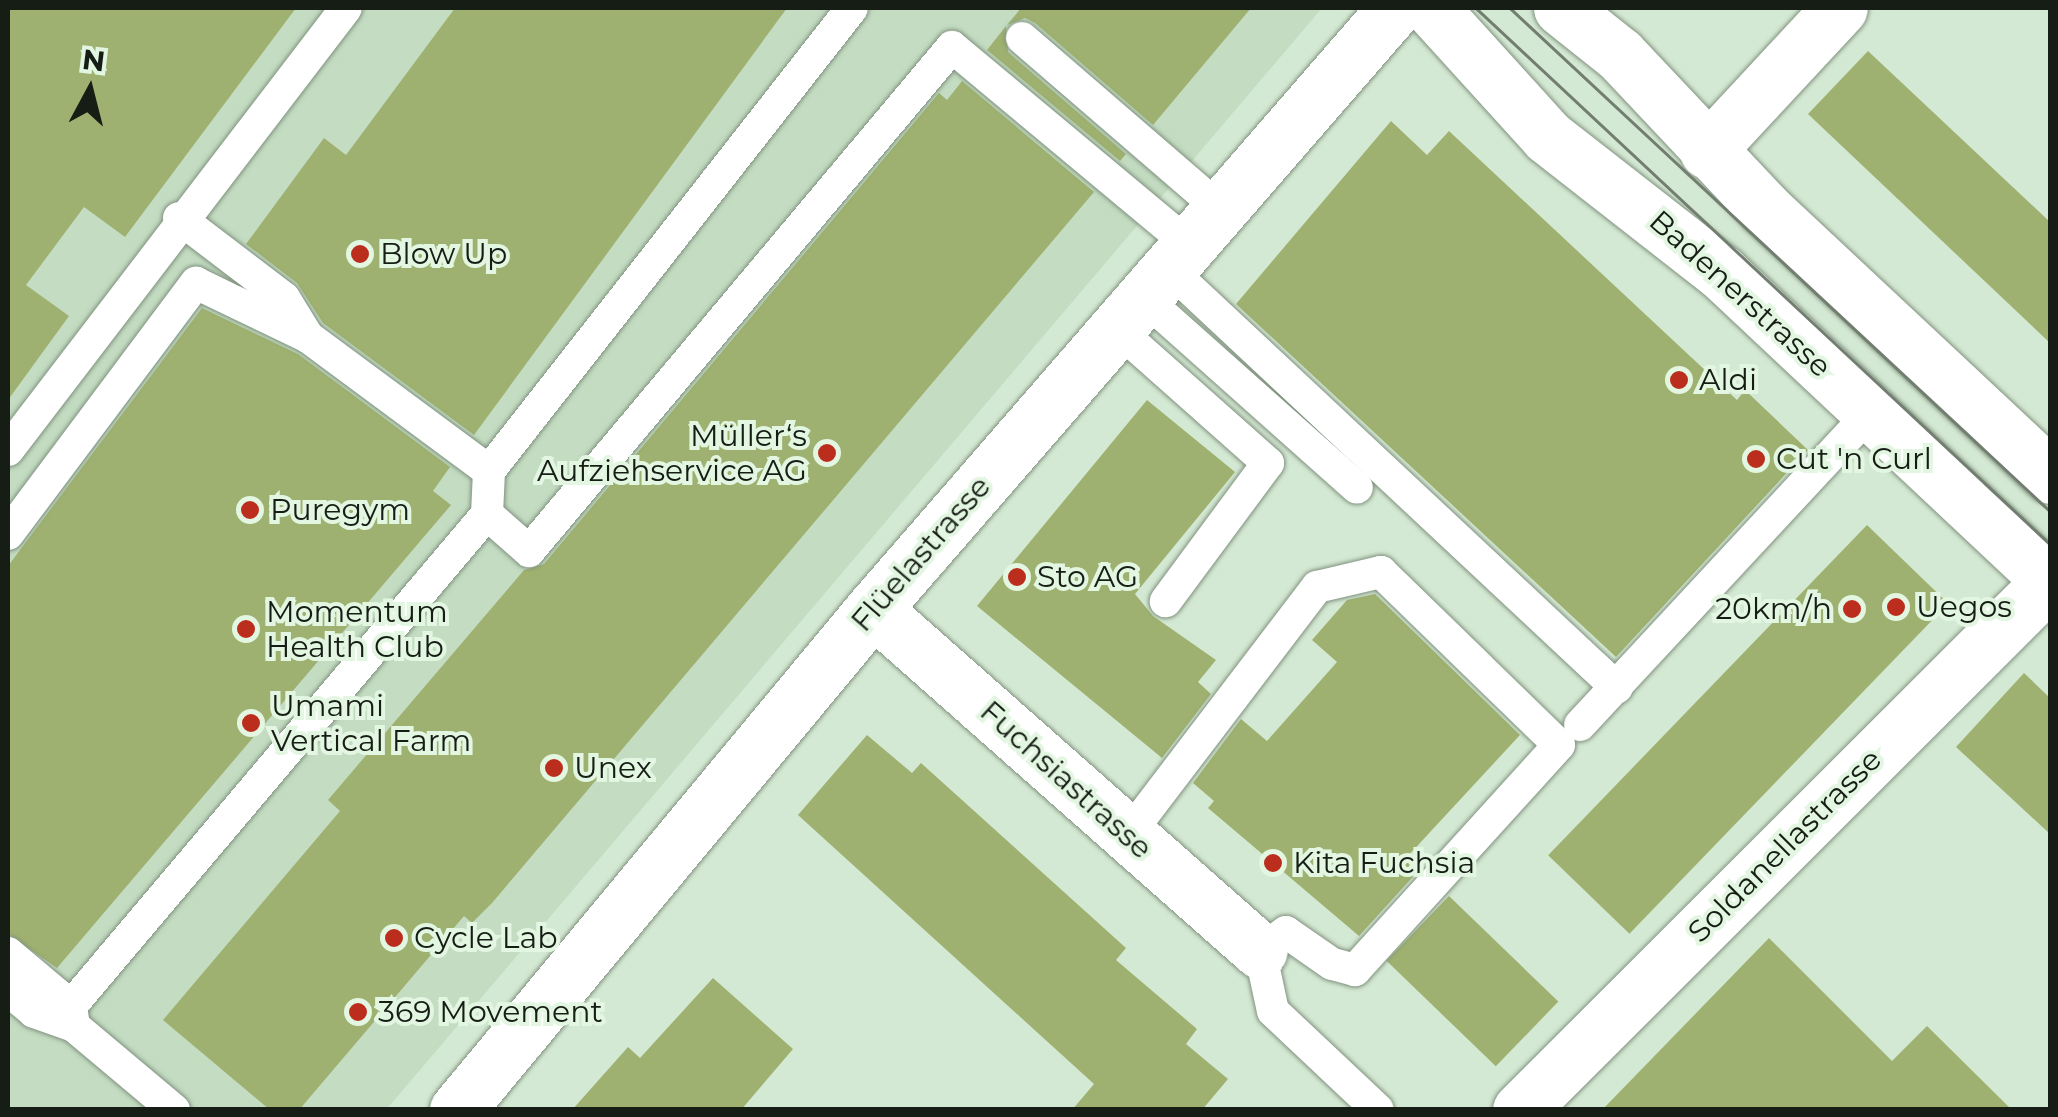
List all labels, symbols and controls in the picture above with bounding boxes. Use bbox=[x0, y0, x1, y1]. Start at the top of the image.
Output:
north arrow bbox=[40, 40, 140, 140]
text: N bbox=[80, 42, 107, 78]
street label: Badenerstrasse bbox=[1642, 203, 1838, 385]
place label: Blow Up bbox=[380, 236, 507, 272]
marker: Blow Up bbox=[349, 243, 371, 265]
place label: Aldi bbox=[1699, 362, 1757, 398]
marker: Aldi bbox=[1668, 369, 1690, 391]
place label: Müller‘s Aufziehservice AG bbox=[537, 418, 807, 488]
place label: Cut 'n Curl bbox=[1776, 441, 1932, 477]
marker: Müller‘s Aufziehservice AG bbox=[816, 442, 838, 464]
marker: Cut 'n Curl bbox=[1745, 448, 1767, 470]
street label: Flüelastrasse bbox=[844, 469, 998, 639]
place label: Puregym bbox=[270, 492, 410, 528]
marker: Puregym bbox=[239, 499, 261, 521]
place label: Sto AG bbox=[1037, 559, 1138, 595]
marker: Sto AG bbox=[1006, 566, 1028, 588]
place label: Uegos bbox=[1916, 589, 2012, 625]
place label: 20km/h bbox=[1715, 591, 1832, 627]
place label: Momentum Health Club bbox=[266, 594, 448, 664]
marker: Uegos bbox=[1885, 596, 1907, 618]
marker: 20km/h bbox=[1841, 598, 1863, 620]
marker: Momentum Health Club bbox=[235, 618, 257, 640]
place label: Umami Vertical Farm bbox=[271, 688, 471, 758]
street label: Fuchsiastrasse bbox=[973, 693, 1159, 867]
marker: Umami Vertical Farm bbox=[240, 712, 262, 734]
street label: Soldanellastrasse bbox=[1681, 742, 1889, 950]
place label: Unex bbox=[574, 750, 652, 786]
marker: Unex bbox=[543, 757, 565, 779]
place label: Kita Fuchsia bbox=[1293, 845, 1475, 881]
marker: Kita Fuchsia bbox=[1262, 852, 1284, 874]
place label: Cycle Lab bbox=[414, 920, 557, 956]
marker: Cycle Lab bbox=[383, 927, 405, 949]
place label: 369 Movement bbox=[378, 994, 603, 1030]
marker: 369 Movement bbox=[347, 1001, 369, 1023]

